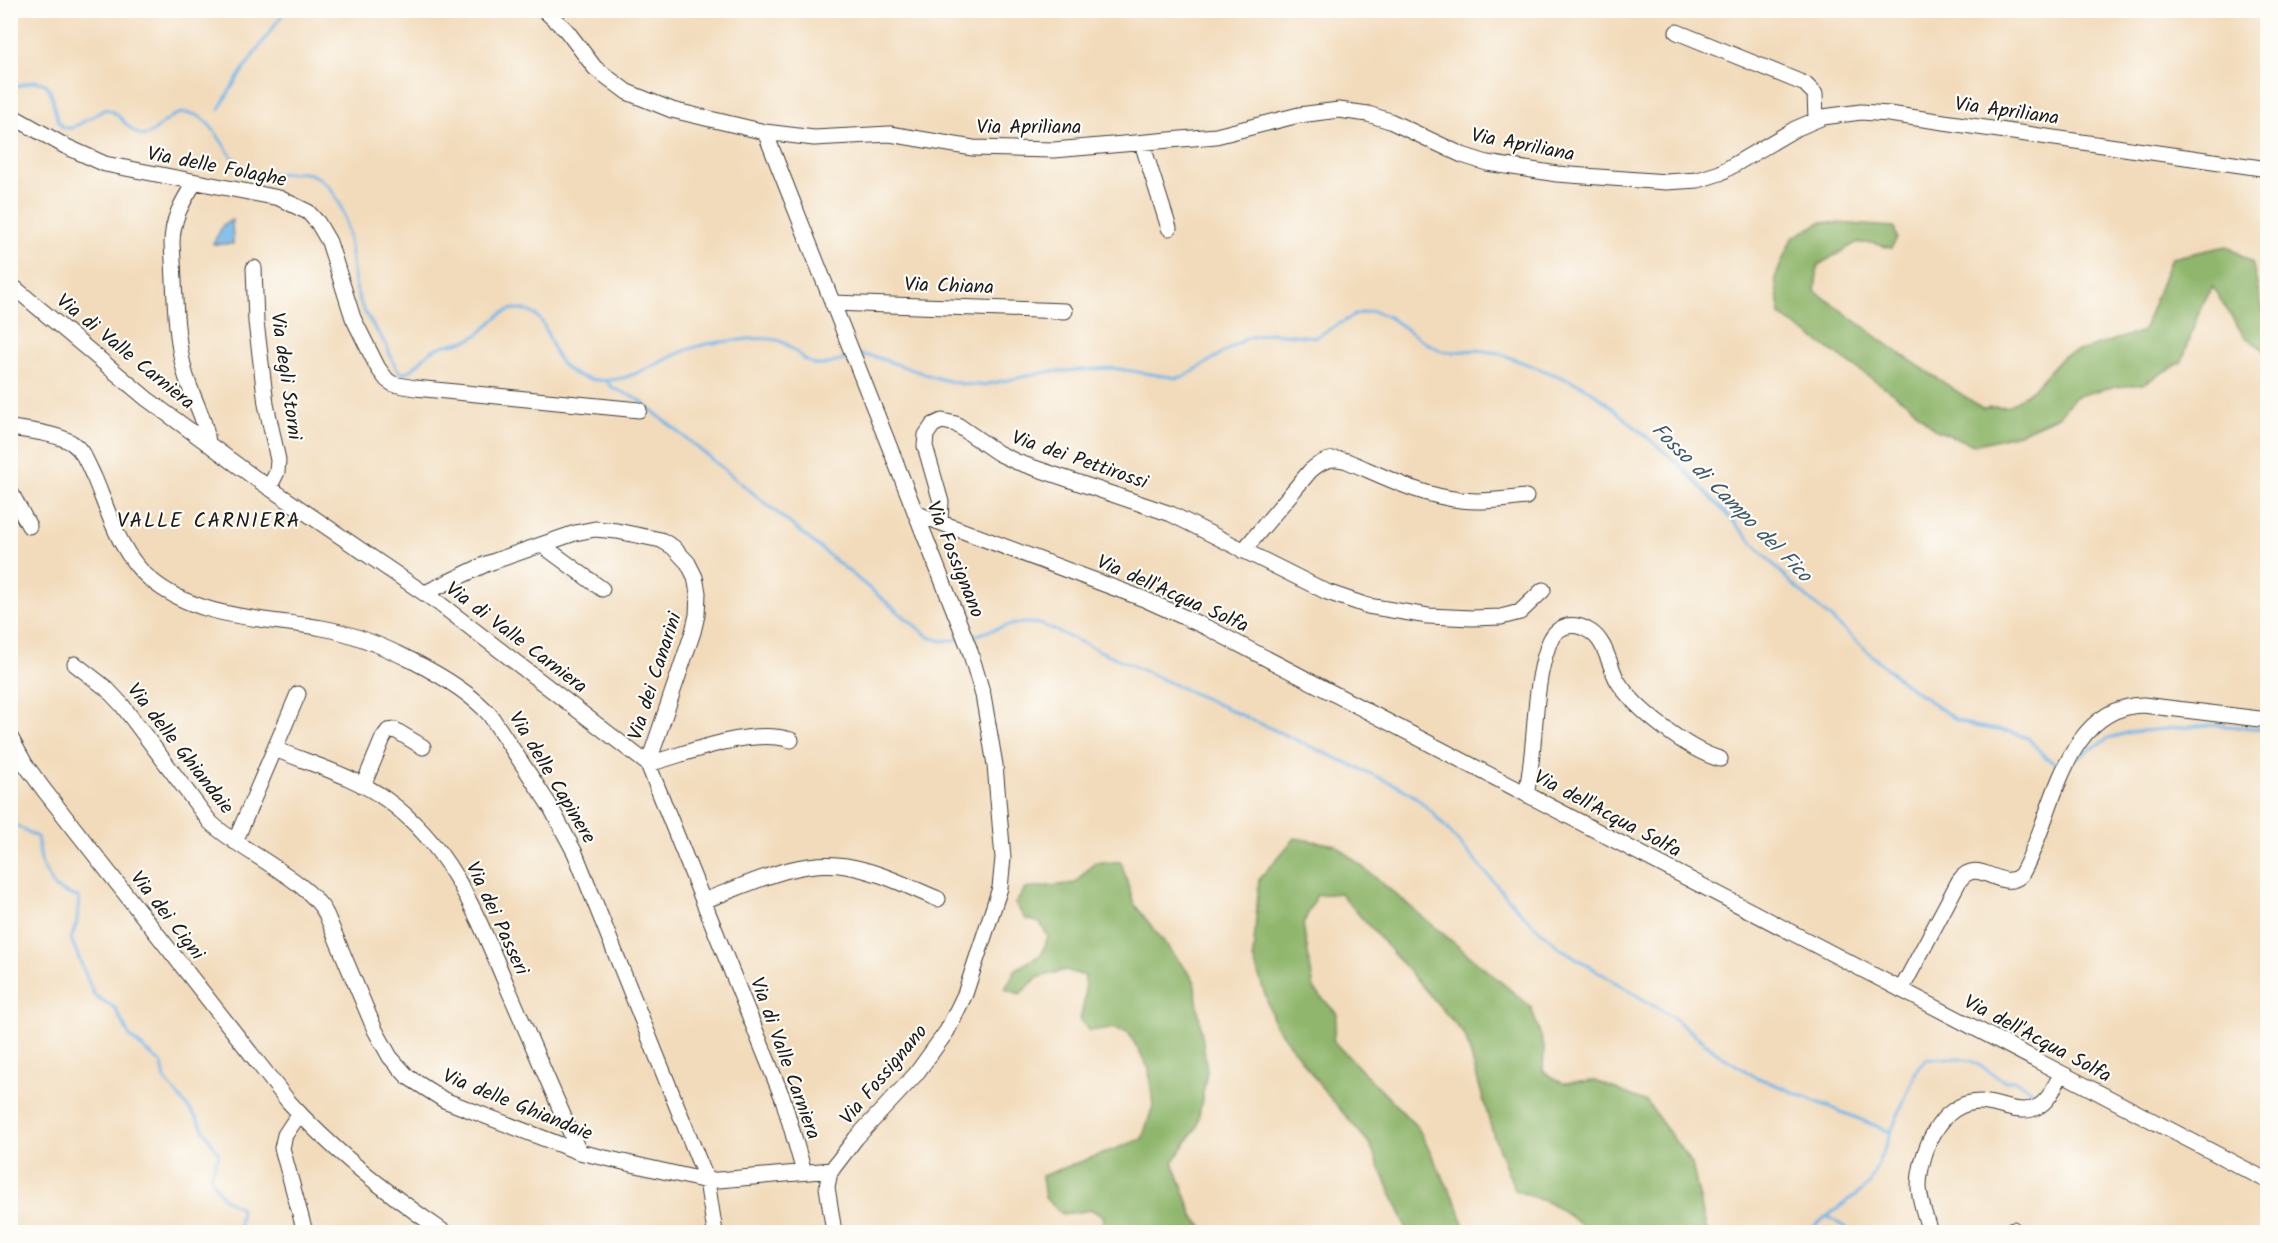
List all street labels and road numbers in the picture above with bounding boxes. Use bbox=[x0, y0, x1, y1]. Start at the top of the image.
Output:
street label: Via Apriliana bbox=[1953, 89, 2061, 135]
street label: Via Apriliana bbox=[977, 112, 1081, 144]
street label: Via Apriliana bbox=[1468, 120, 1577, 172]
street label: Via delle Folaghe bbox=[144, 139, 289, 197]
street label: Via Chiana bbox=[904, 269, 994, 305]
street label: Via di Valle Carniera bbox=[48, 286, 201, 419]
street label: Via degli Storni bbox=[260, 310, 310, 443]
street label: Via dei Pettirossi bbox=[1007, 423, 1153, 500]
street label: Via Fossignano bbox=[916, 497, 992, 623]
street label: Via dell'Acqua Solfa bbox=[1091, 547, 1253, 643]
street label: Via di Valle Carniera bbox=[438, 574, 594, 703]
street label: Via dei Canarini bbox=[620, 607, 692, 745]
street label: Via delle Ghiandaie bbox=[118, 677, 241, 822]
street label: Via delle Capinere bbox=[499, 706, 604, 850]
street label: Via dell'Acqua Solfa bbox=[1527, 762, 1687, 867]
street label: Via dei Passeri bbox=[456, 857, 537, 982]
street label: Via dei Cigni bbox=[121, 865, 212, 969]
street label: Via di Valle Carniera bbox=[740, 973, 828, 1144]
street label: Via dell'Acqua Solfa bbox=[1957, 987, 2117, 1092]
street label: Via Fossignano bbox=[833, 1018, 936, 1133]
street label: Via delle Ghiandaie bbox=[437, 1061, 597, 1151]

